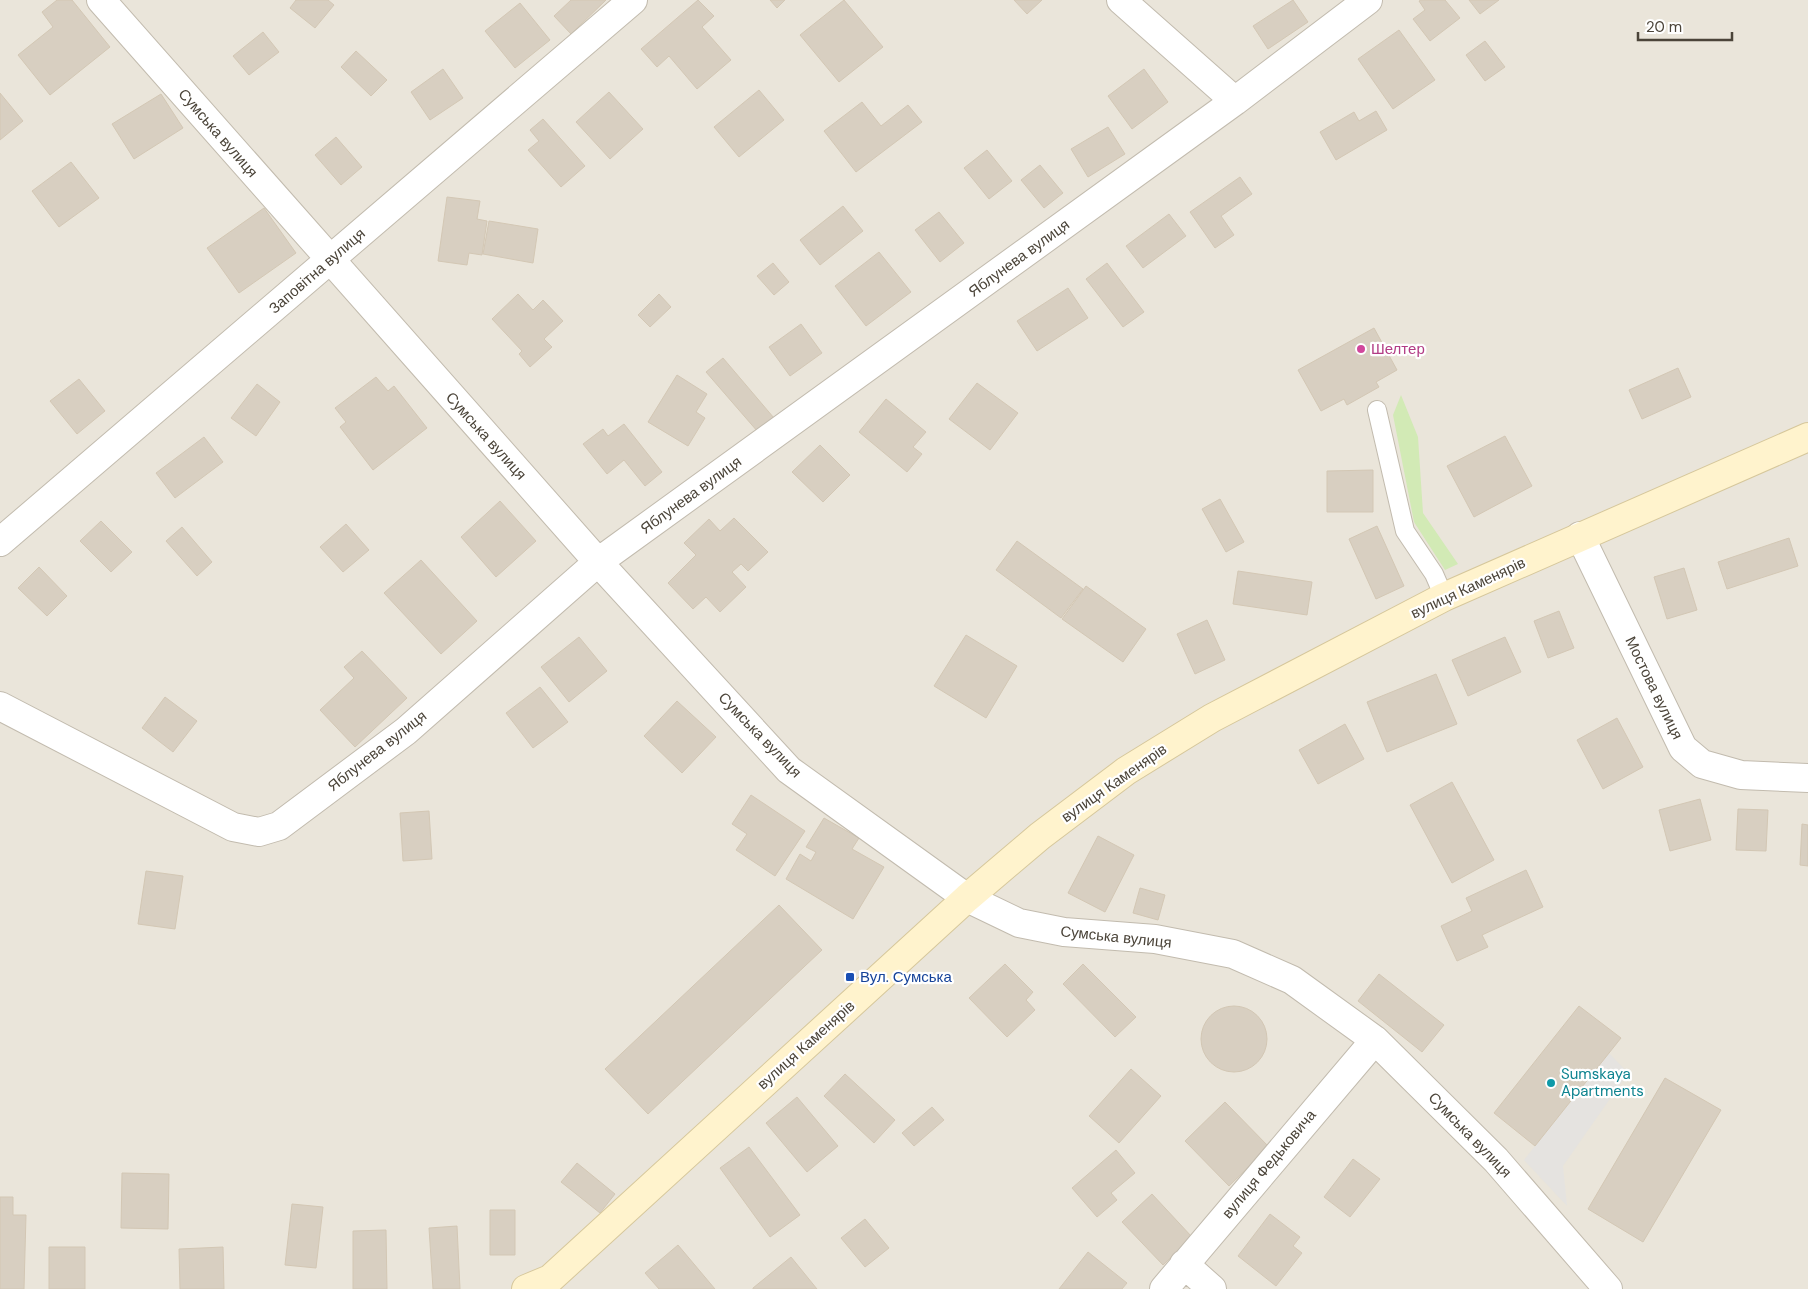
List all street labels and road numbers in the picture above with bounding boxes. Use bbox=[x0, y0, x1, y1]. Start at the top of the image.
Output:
street label: Сумська вулиця bbox=[174, 84, 262, 182]
street label: Яблунева вулиця bbox=[964, 215, 1074, 301]
street label: Заповітна вулиця bbox=[265, 224, 369, 318]
street label: Сумська вулиця bbox=[441, 388, 531, 484]
street label: Яблунева вулиця bbox=[636, 452, 746, 538]
street label: вулиця Каменярів bbox=[1407, 553, 1529, 623]
street label: Мостова вулиця bbox=[1620, 633, 1688, 743]
street label: Сумська вулиця bbox=[714, 688, 806, 782]
street label: Яблунева вулиця bbox=[323, 706, 431, 796]
street label: вулиця Каменярів bbox=[1057, 739, 1171, 827]
street label: Сумська вулиця bbox=[1059, 921, 1173, 953]
street label: вулиця Каменярів bbox=[753, 996, 859, 1094]
street label: Сумська вулиця bbox=[1424, 1088, 1516, 1182]
street label: вулиця Федьковича bbox=[1218, 1105, 1321, 1223]

